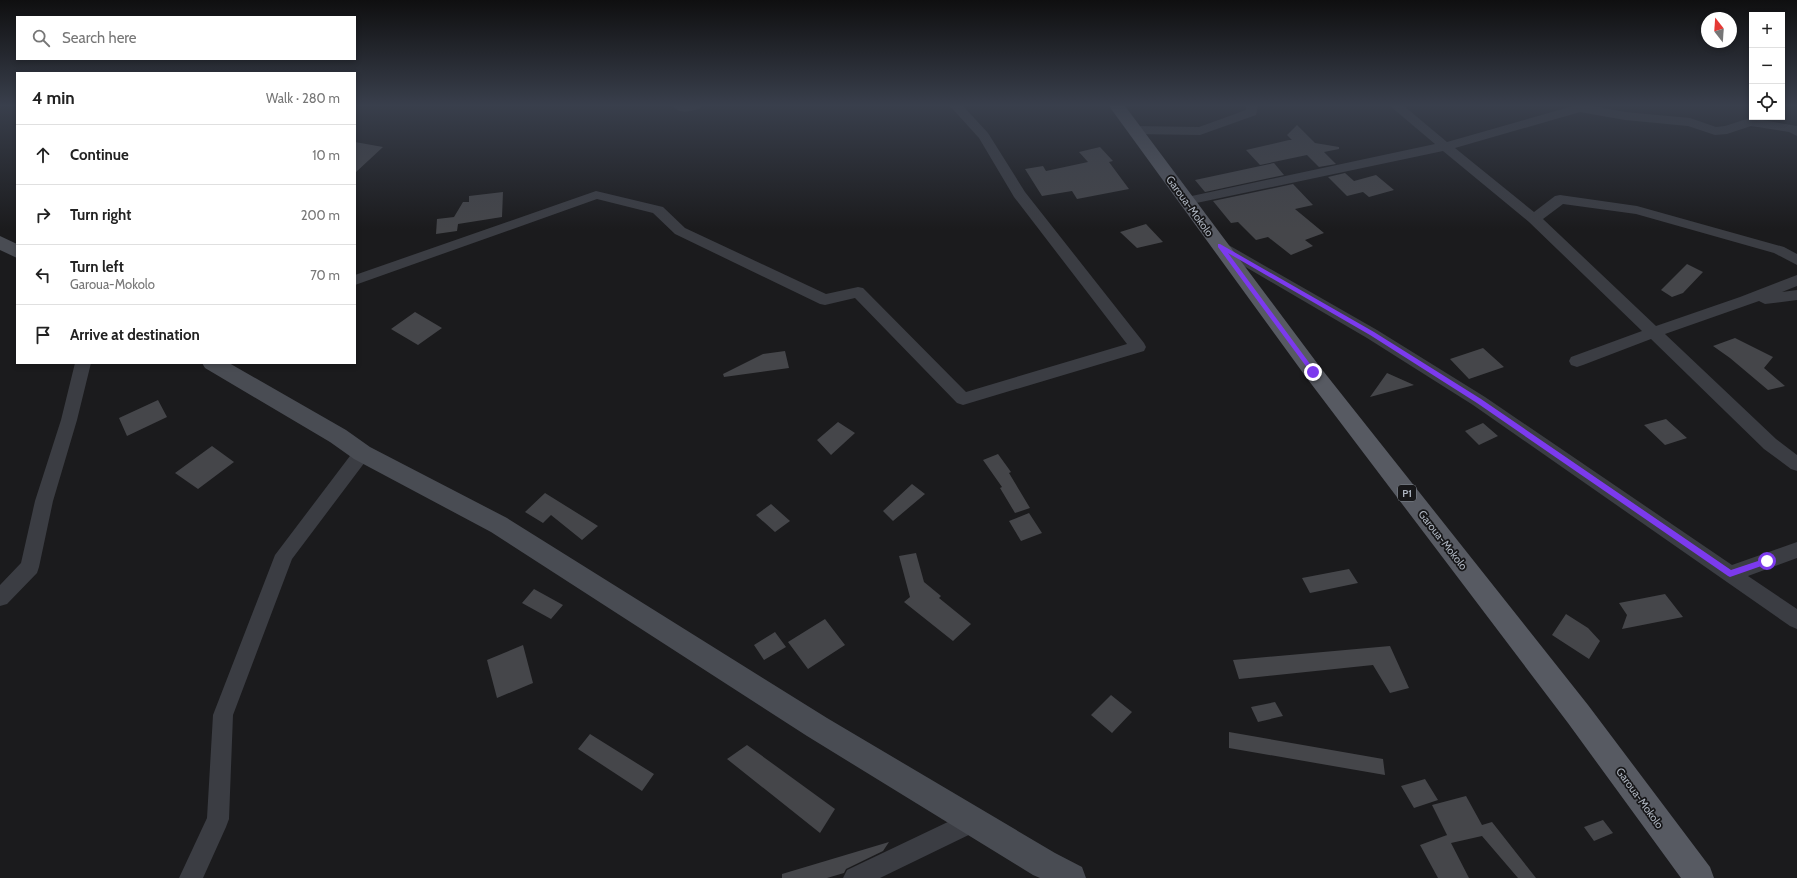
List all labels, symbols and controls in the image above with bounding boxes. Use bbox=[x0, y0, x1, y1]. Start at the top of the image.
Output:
north arrow bbox=[1701, 12, 1737, 48]
map controls bbox=[1749, 12, 1785, 120]
button: + bbox=[1749, 12, 1785, 48]
search box bbox=[16, 16, 356, 60]
icon: search bbox=[30, 27, 52, 49]
text: Search here bbox=[62, 29, 137, 47]
button: − bbox=[1749, 48, 1785, 84]
button: locate bbox=[1749, 84, 1785, 120]
text: 4 min bbox=[32, 88, 75, 108]
text: Walk · 280 m bbox=[266, 90, 340, 106]
icon: ahead bbox=[32, 144, 54, 166]
text: Continue bbox=[70, 146, 129, 164]
text: 10 m bbox=[312, 147, 340, 163]
street label: Garoua-Mokolo bbox=[1163, 173, 1217, 239]
icon: right bbox=[32, 204, 54, 226]
text: Turn right bbox=[70, 206, 131, 224]
text: 200 m bbox=[301, 207, 340, 223]
text: Turn left bbox=[70, 258, 124, 276]
icon: left bbox=[32, 264, 54, 286]
text: 70 m bbox=[310, 267, 340, 283]
text: Garoua-Mokolo bbox=[70, 276, 155, 292]
icon: arrive bbox=[32, 324, 54, 346]
text: Arrive at destination bbox=[70, 326, 200, 344]
route end bbox=[1304, 363, 1322, 381]
road number: P1 bbox=[1398, 485, 1416, 501]
street label: Garoua-Mokolo bbox=[1415, 507, 1471, 573]
route start bbox=[1758, 552, 1776, 570]
street label: Garoua-Mokolo bbox=[1613, 765, 1667, 831]

